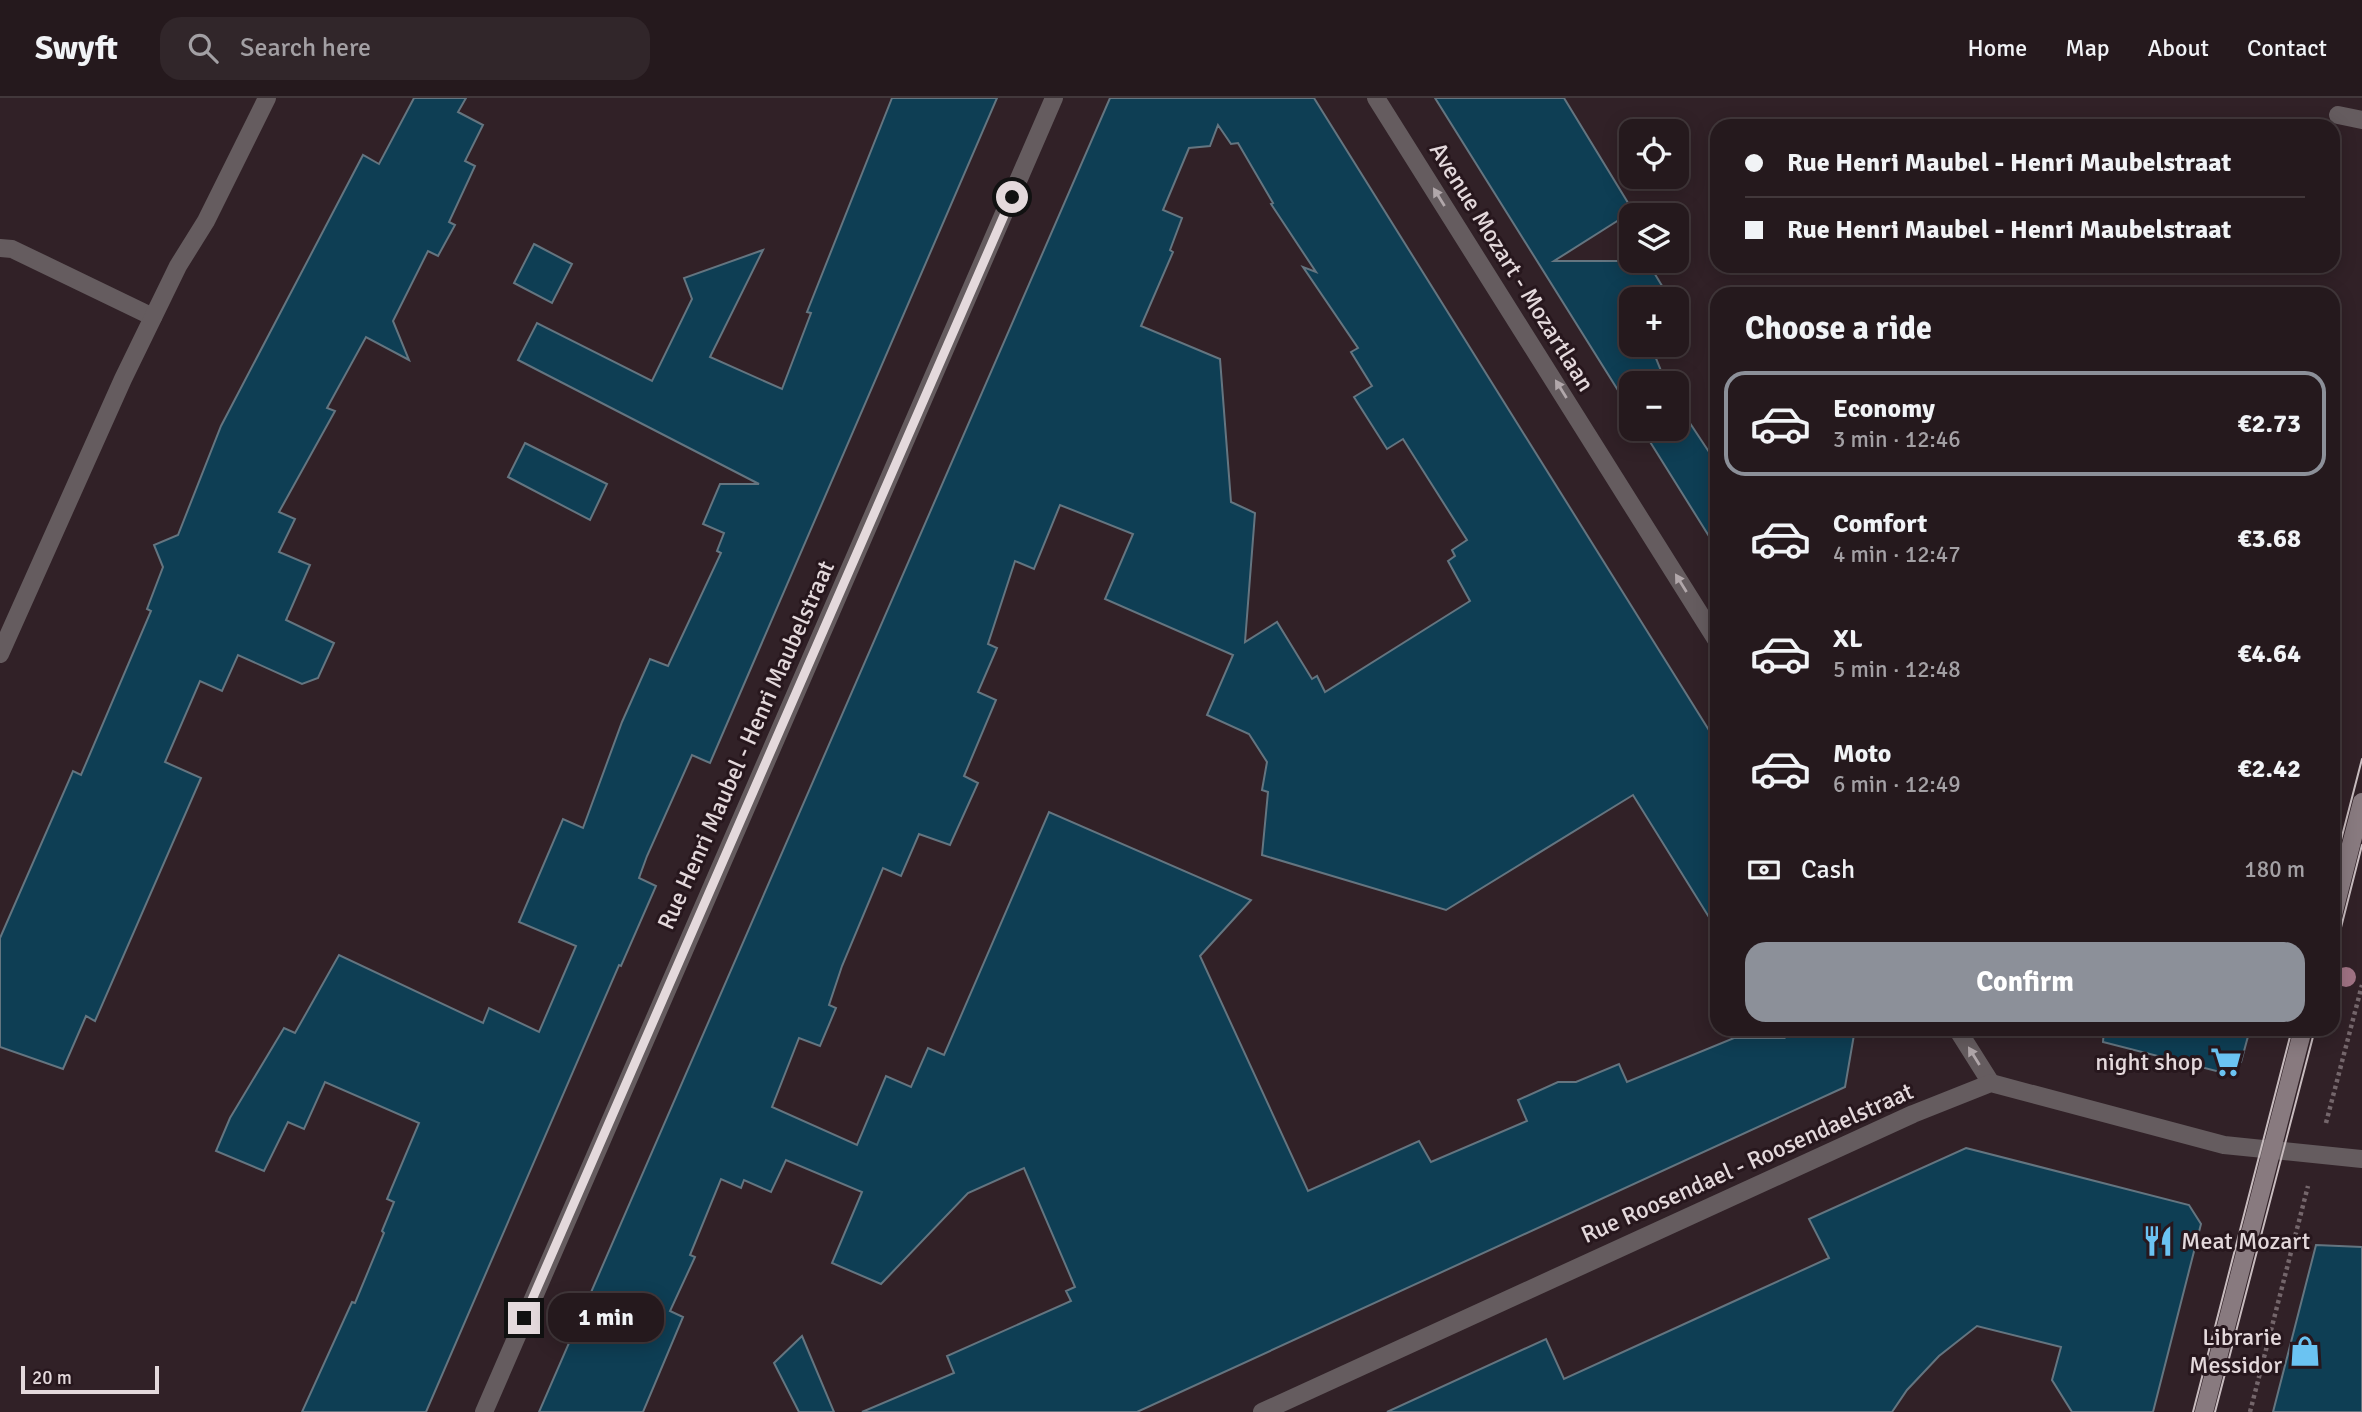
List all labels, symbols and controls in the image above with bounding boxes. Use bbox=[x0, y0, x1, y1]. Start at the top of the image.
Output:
search box bbox=[160, 17, 650, 80]
text: Swyft bbox=[35, 28, 118, 69]
icon: search bbox=[184, 29, 222, 67]
text: Search here bbox=[240, 32, 371, 64]
text: Home bbox=[1967, 33, 2027, 63]
text: Map bbox=[2065, 33, 2110, 63]
text: About bbox=[2148, 33, 2209, 63]
text: Contact bbox=[2247, 33, 2327, 63]
map controls bbox=[1619, 119, 1689, 441]
button: locate bbox=[1619, 119, 1689, 189]
street label: Avenue Mozart - Mozartlaan bbox=[1423, 137, 1601, 397]
text: Rue Henri Maubel - Henri Maubelstraat bbox=[1787, 147, 2231, 179]
route start bbox=[996, 181, 1028, 213]
one-way arrow bbox=[1432, 188, 1445, 207]
button: layers bbox=[1619, 203, 1689, 273]
text: Rue Henri Maubel - Henri Maubelstraat bbox=[1787, 214, 2231, 246]
button: + bbox=[1619, 287, 1689, 357]
text: Choose a ride bbox=[1745, 309, 1932, 348]
button: − bbox=[1619, 371, 1689, 441]
one-way arrow bbox=[1554, 380, 1567, 399]
icon: car bbox=[1749, 392, 1812, 455]
text: Economy bbox=[1833, 393, 1935, 425]
text: €2.73 bbox=[2237, 408, 2301, 440]
text: 3 min · 12:46 bbox=[1833, 425, 1961, 454]
icon: car bbox=[1749, 507, 1812, 570]
text: Comfort bbox=[1833, 508, 1927, 540]
text: €3.68 bbox=[2237, 523, 2301, 555]
text: 4 min · 12:47 bbox=[1833, 540, 1961, 569]
street label: Rue Henri Maubel - Henri Maubelstraat bbox=[651, 556, 841, 934]
one-way arrow bbox=[1674, 573, 1687, 592]
icon: car bbox=[1749, 622, 1812, 685]
text: XL bbox=[1833, 623, 1863, 655]
text: €4.64 bbox=[2237, 638, 2301, 670]
text: 5 min · 12:48 bbox=[1833, 655, 1961, 684]
icon: car bbox=[1749, 737, 1812, 800]
text: Moto bbox=[1833, 738, 1891, 770]
text: €2.42 bbox=[2237, 753, 2301, 785]
text: 6 min · 12:49 bbox=[1833, 770, 1961, 799]
icon: cash bbox=[1745, 851, 1783, 889]
text: Cash bbox=[1801, 854, 1855, 886]
text: 180 m bbox=[2244, 855, 2305, 884]
button: Confirm bbox=[1745, 942, 2305, 1022]
supermarket icon: night shop bbox=[2209, 1045, 2243, 1079]
one-way arrow bbox=[1968, 1046, 1981, 1066]
place label: night shop bbox=[2095, 1047, 2203, 1077]
street label: Rue Roosendael - Roosendaelstraat bbox=[1576, 1076, 1918, 1250]
restaurant icon: Meat Mozart bbox=[2141, 1224, 2175, 1258]
place label: Meat Mozart bbox=[2181, 1226, 2310, 1256]
callout: 1 min bbox=[548, 1294, 664, 1342]
route end bbox=[508, 1302, 540, 1334]
text: 1 min bbox=[578, 1303, 634, 1332]
place label: Librarie Messidor bbox=[2189, 1322, 2282, 1380]
shop icon: Librarie Messidor bbox=[2288, 1334, 2322, 1368]
scale bar bbox=[21, 1363, 159, 1395]
text: 20 m bbox=[32, 1366, 72, 1390]

